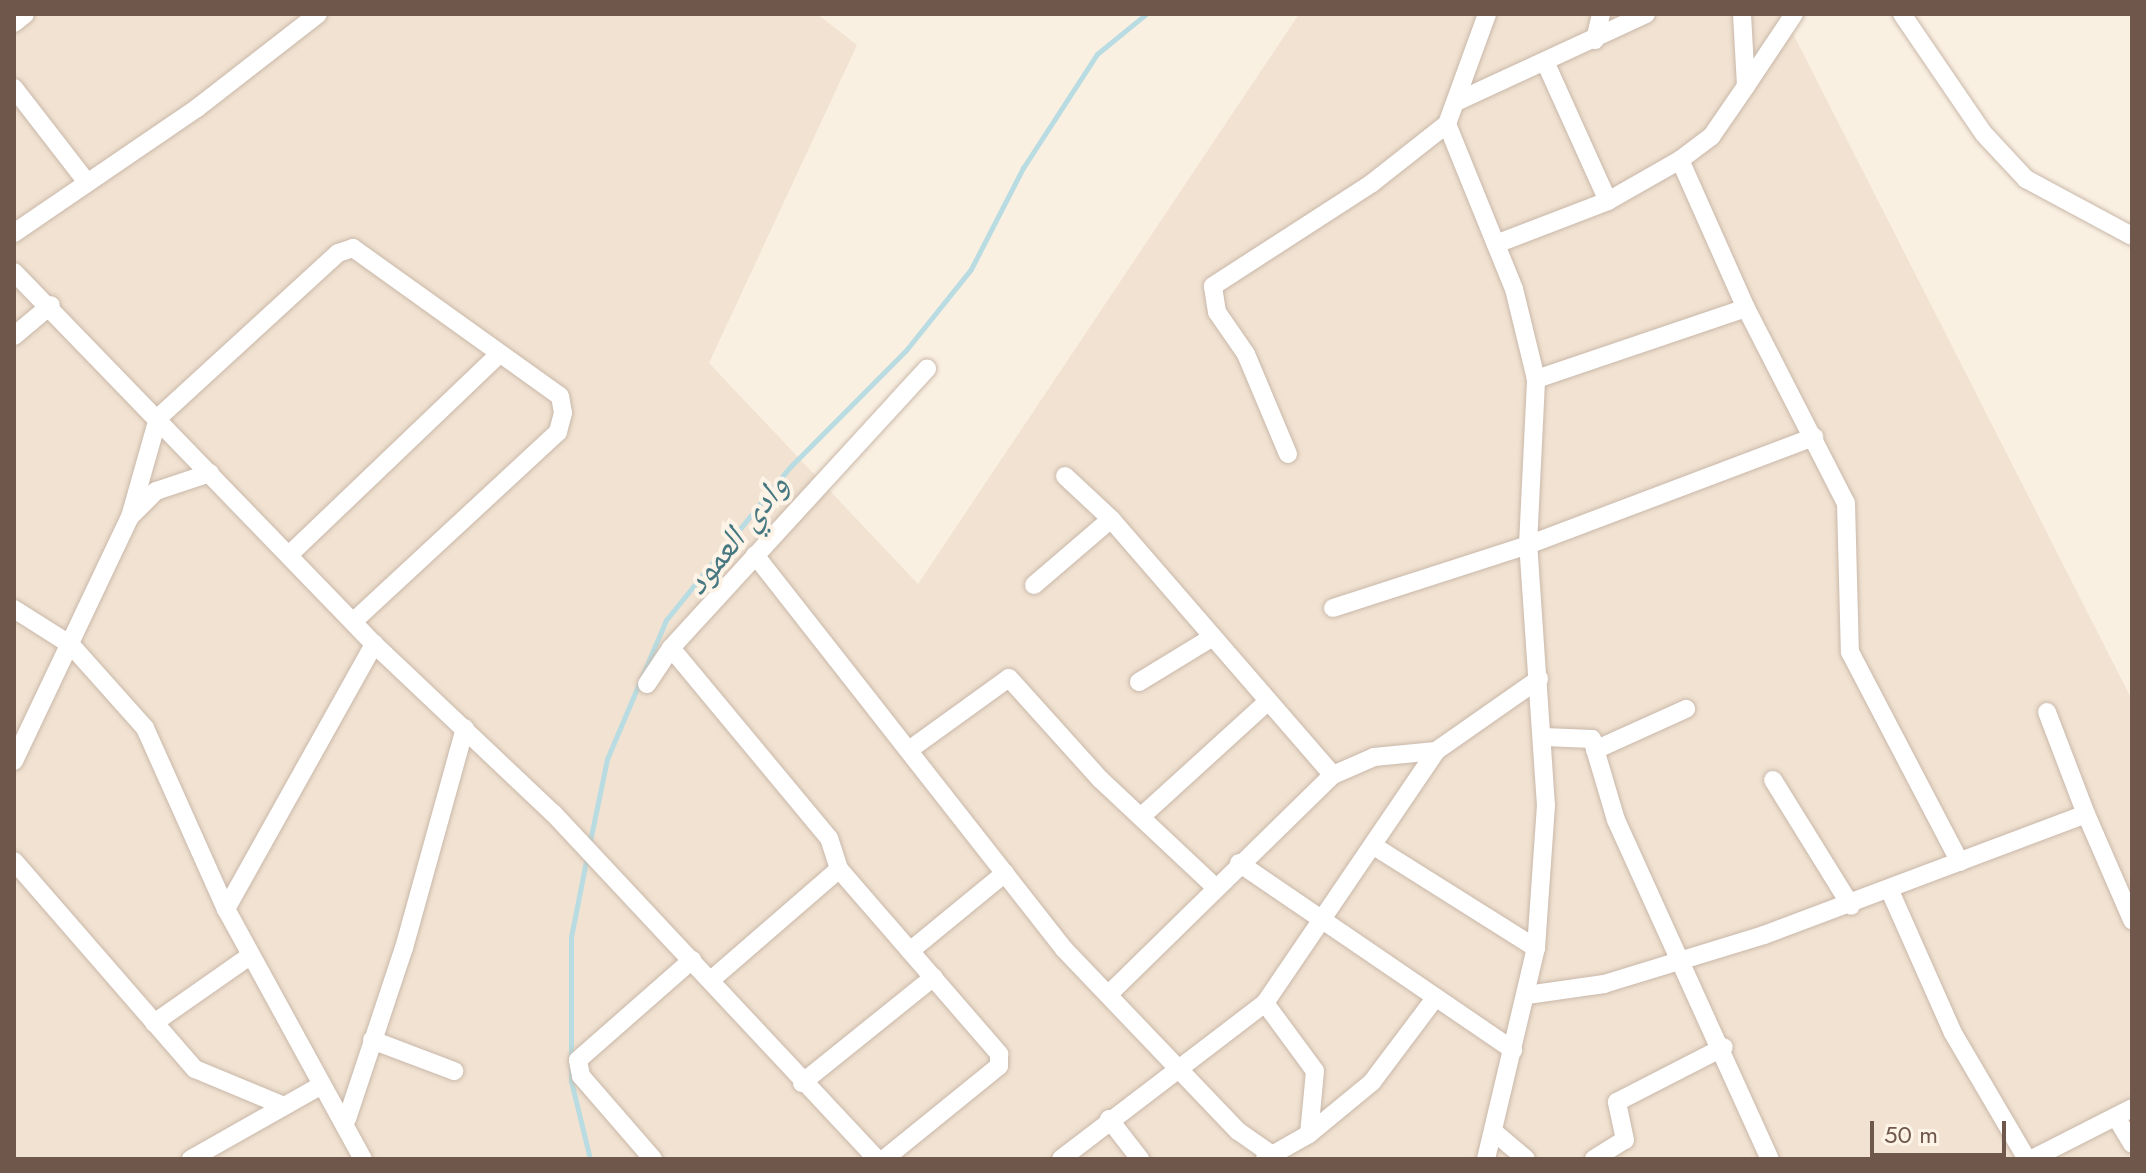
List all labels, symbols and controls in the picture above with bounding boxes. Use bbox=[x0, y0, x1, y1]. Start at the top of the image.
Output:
water label: وادي العمود bbox=[675, 466, 797, 602]
scale bar bbox=[1874, 1105, 2010, 1155]
text: 50 m bbox=[1884, 1117, 1938, 1152]

